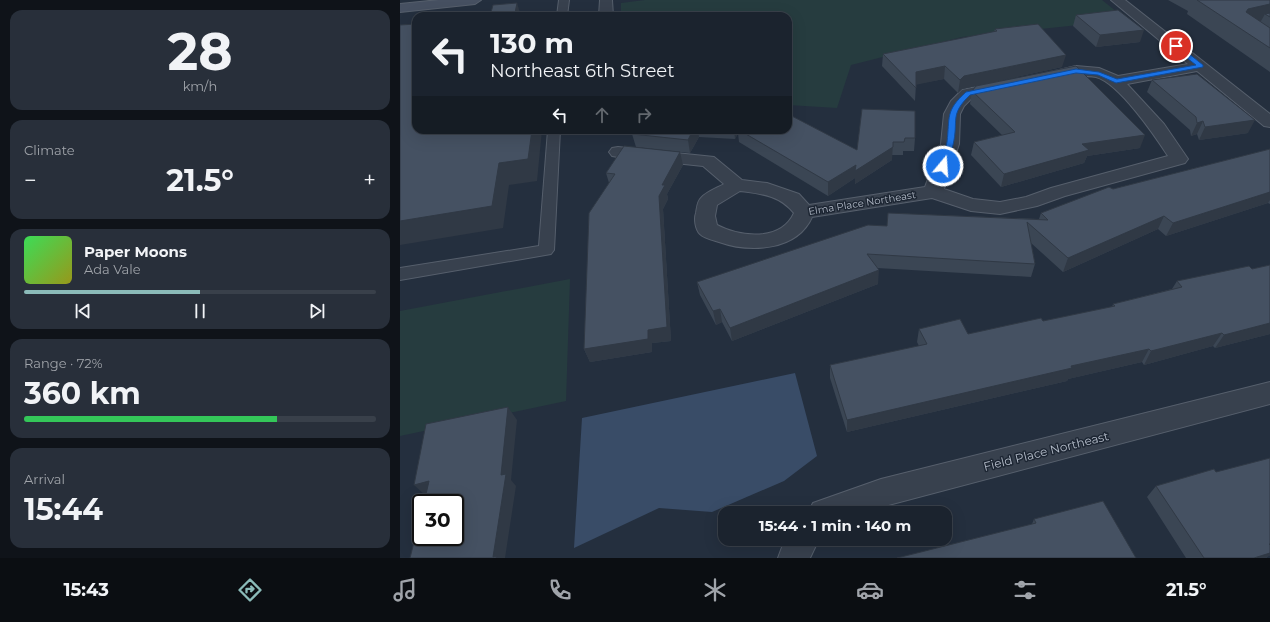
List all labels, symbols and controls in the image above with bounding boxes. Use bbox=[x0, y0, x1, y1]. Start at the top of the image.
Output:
text: 28 bbox=[167, 20, 233, 83]
text: 130 m bbox=[490, 26, 574, 60]
icon: left bbox=[424, 28, 476, 80]
pin bbox=[1159, 29, 1193, 63]
icon: arrive bbox=[1165, 35, 1187, 57]
text: Northeast 6th Street bbox=[490, 60, 675, 82]
text: km/h bbox=[183, 78, 217, 94]
icon: left bbox=[549, 104, 571, 126]
icon: ahead bbox=[591, 104, 613, 126]
icon: right bbox=[633, 104, 655, 126]
text: Climate bbox=[24, 142, 75, 158]
position arrow bbox=[922, 145, 964, 187]
text: 21.5° bbox=[166, 162, 234, 199]
text: − bbox=[24, 167, 37, 194]
text: + bbox=[363, 167, 376, 194]
street label: Elma Place Northeast bbox=[807, 188, 917, 218]
text: Paper Moons bbox=[84, 242, 187, 261]
text: Ada Vale bbox=[84, 261, 141, 277]
icon: previous bbox=[72, 300, 94, 322]
icon: pause bbox=[189, 300, 211, 322]
icon: next bbox=[306, 300, 328, 322]
text: Range · 72% bbox=[24, 355, 103, 371]
text: 360 km bbox=[24, 375, 141, 412]
street label: Field Place Northeast bbox=[982, 428, 1110, 474]
text: Arrival bbox=[24, 471, 65, 487]
text: 15:44 bbox=[24, 491, 103, 528]
speed limit sign: 30 bbox=[412, 494, 464, 546]
text: 15:44 · 1 min · 140 m bbox=[759, 516, 911, 535]
icon: directions bbox=[236, 576, 264, 604]
icon: music bbox=[391, 576, 419, 604]
icon: phone bbox=[546, 576, 574, 604]
icon: climate bbox=[701, 576, 729, 604]
icon: car bbox=[856, 576, 884, 604]
icon: filters bbox=[1011, 576, 1039, 604]
text: 15:43 bbox=[64, 579, 109, 601]
text: 21.5° bbox=[1166, 579, 1206, 601]

